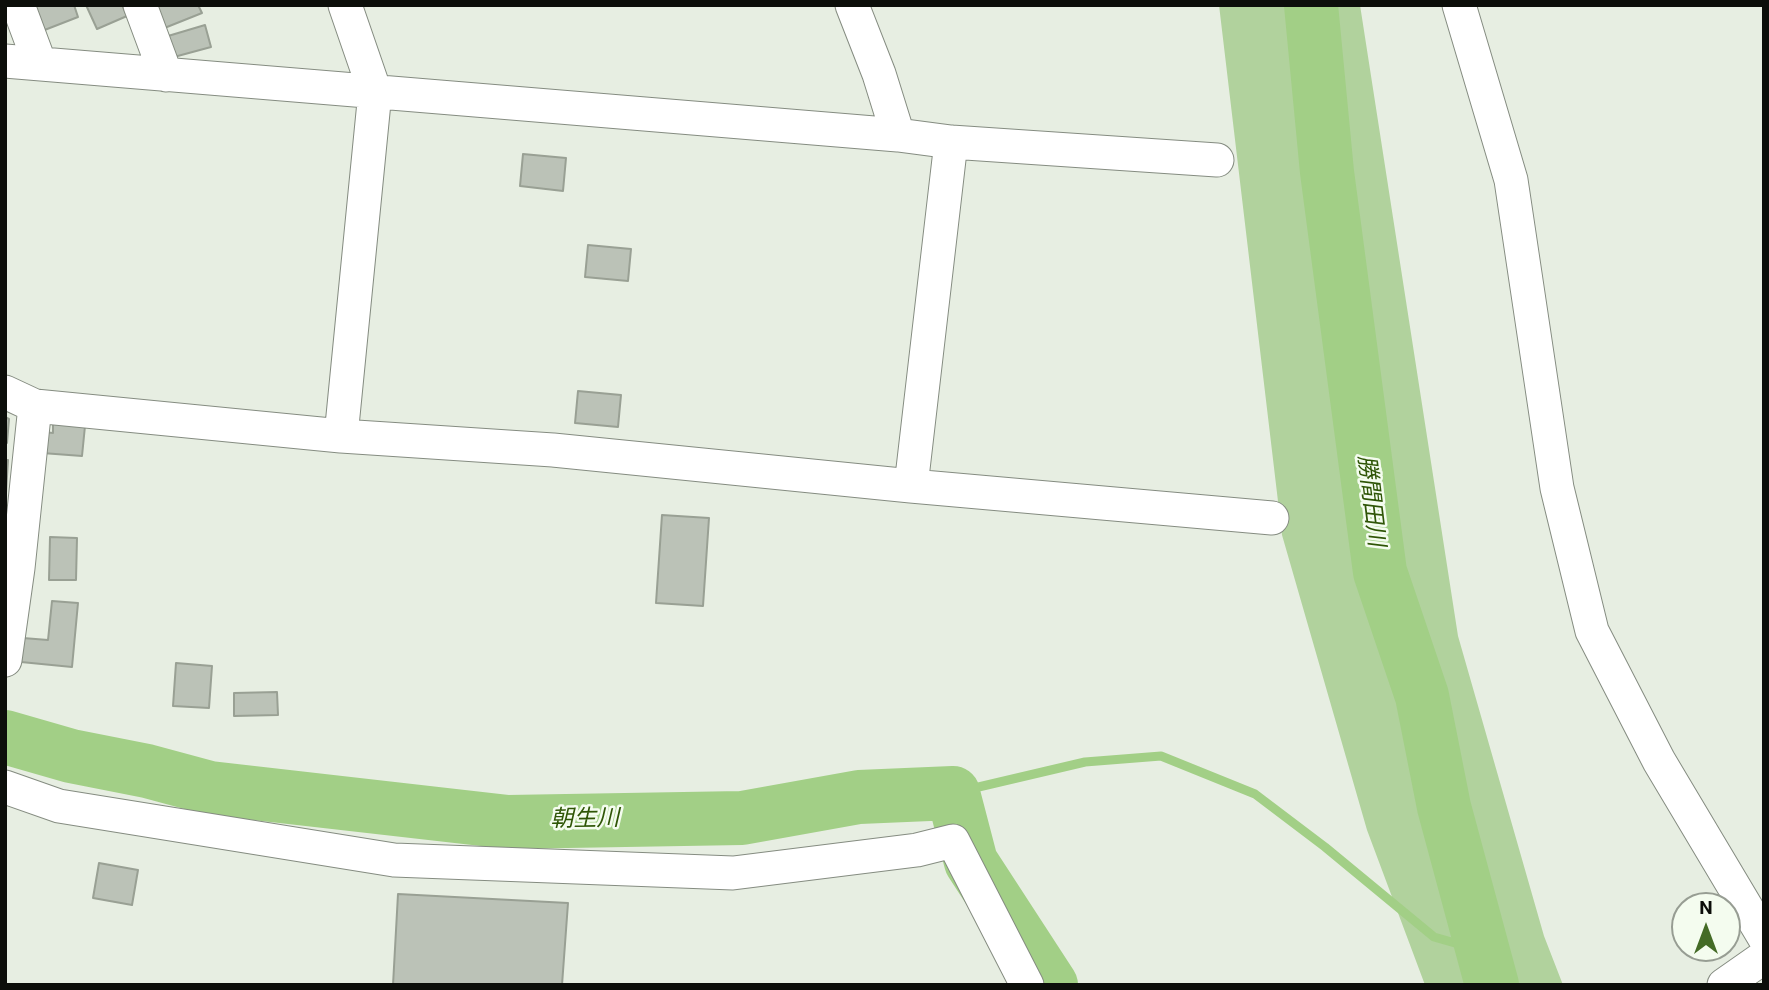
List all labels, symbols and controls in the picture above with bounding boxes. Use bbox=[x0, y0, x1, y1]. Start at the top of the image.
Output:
water label: 勝間田川 bbox=[1351, 454, 1389, 548]
water label: 朝生川 bbox=[550, 806, 620, 834]
north arrow bbox=[1671, 892, 1741, 962]
text: N bbox=[1699, 896, 1713, 919]

